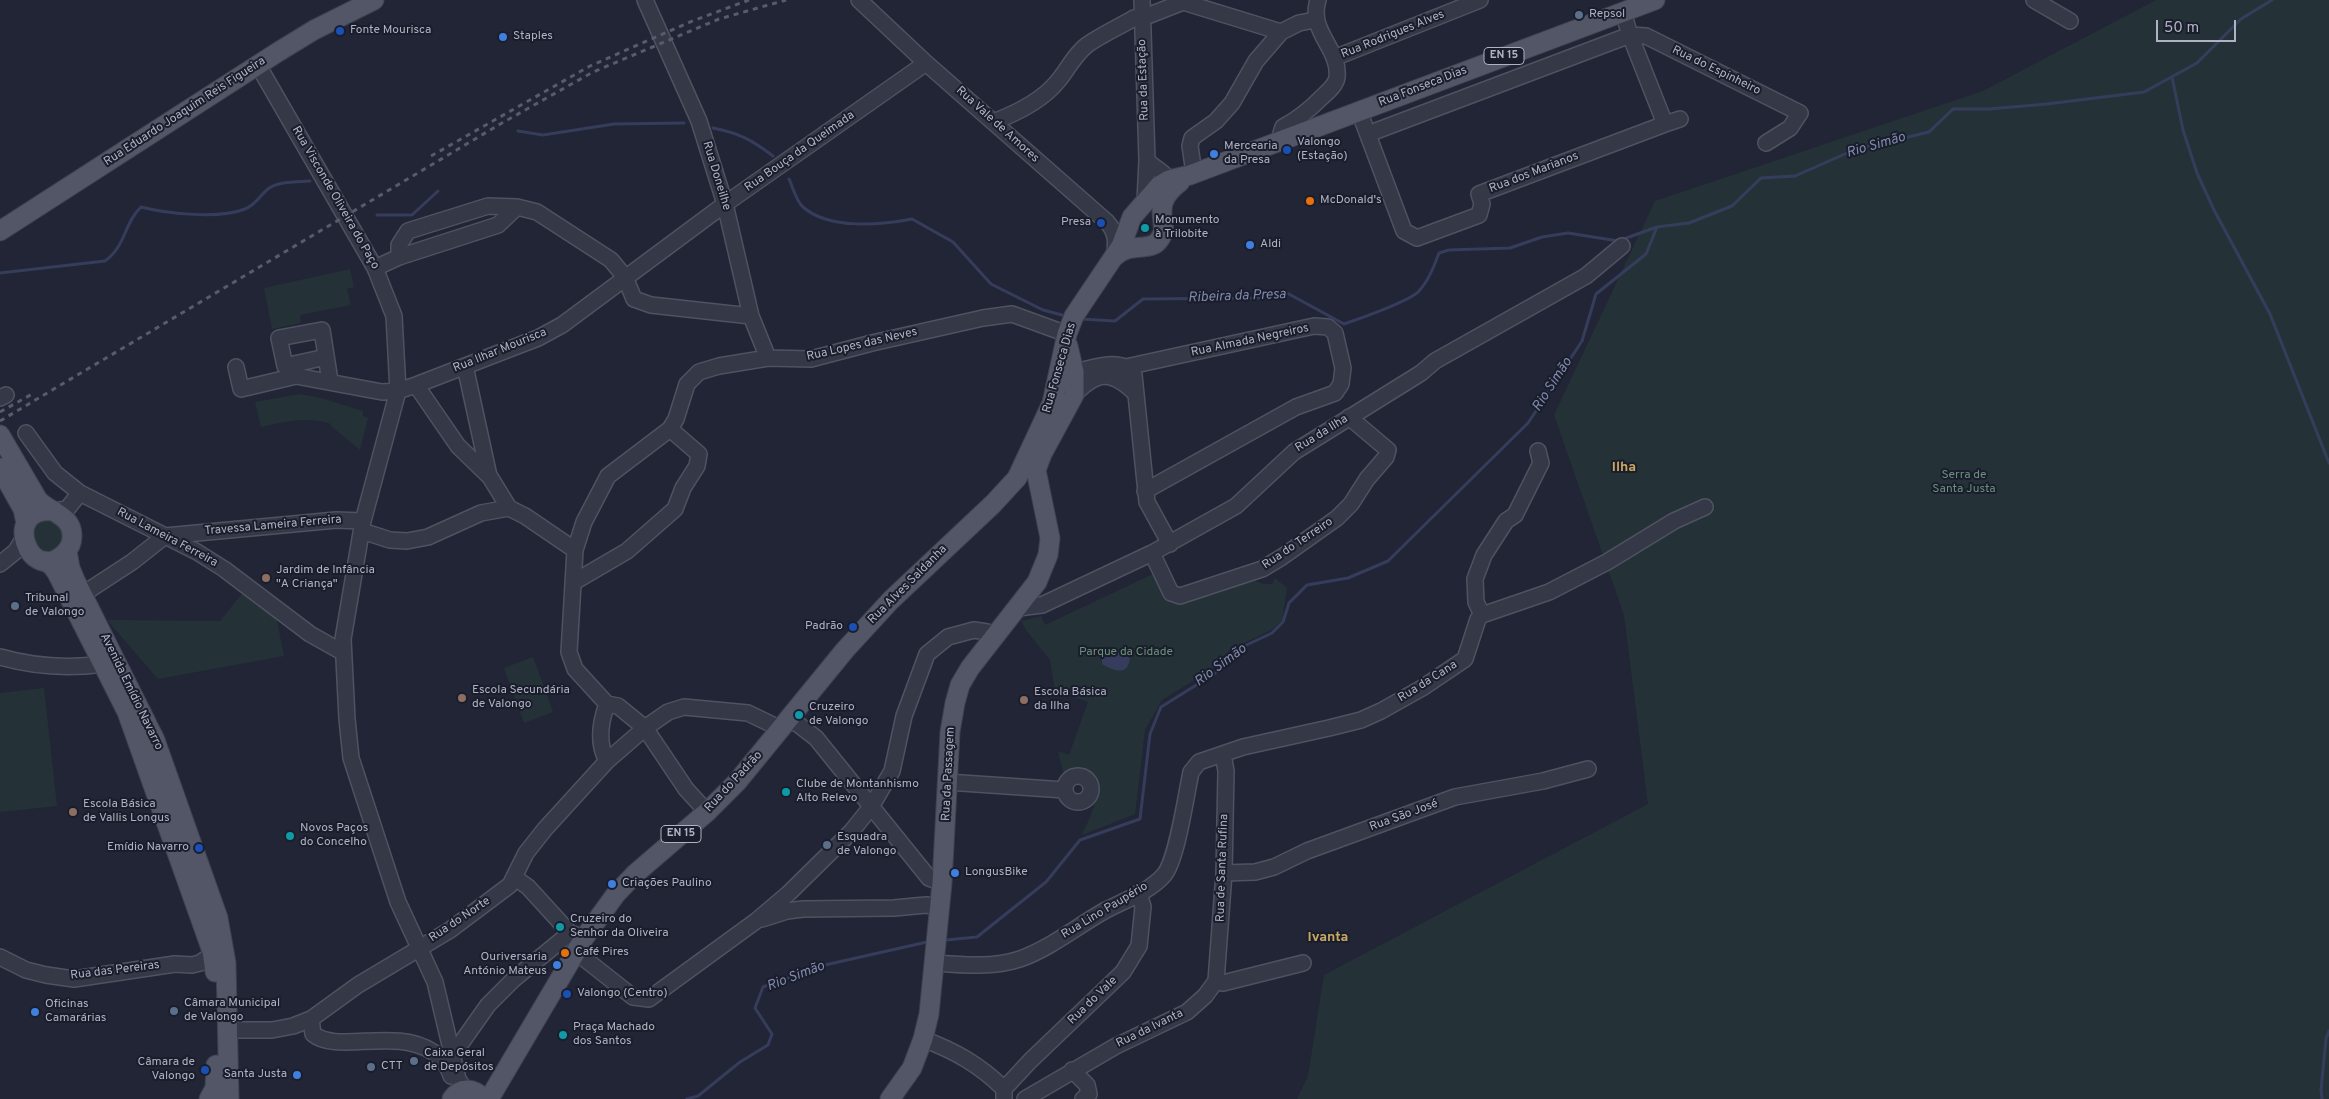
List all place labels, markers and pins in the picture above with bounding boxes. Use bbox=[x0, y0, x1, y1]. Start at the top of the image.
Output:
place label: Repsol bbox=[1589, 8, 1625, 22]
marker: Repsol bbox=[1573, 9, 1585, 21]
place label: Fonte Mourisca bbox=[350, 24, 431, 38]
marker: Fonte Mourisca bbox=[334, 25, 346, 37]
place label: Staples bbox=[513, 30, 553, 44]
marker: Staples bbox=[497, 31, 509, 43]
place label: Valongo (Estação) bbox=[1297, 136, 1348, 164]
place label: Mercearia da Presa bbox=[1224, 140, 1278, 168]
marker: Valongo (Estação) bbox=[1281, 144, 1293, 156]
marker: Mercearia da Presa bbox=[1208, 148, 1220, 160]
place label: McDonald's bbox=[1320, 194, 1382, 208]
marker: McDonald's bbox=[1304, 195, 1316, 207]
place label: Monumento à Trilobite bbox=[1155, 214, 1220, 242]
place label: Presa bbox=[1061, 216, 1091, 230]
marker: Presa bbox=[1095, 217, 1107, 229]
marker: Monumento à Trilobite bbox=[1139, 222, 1151, 234]
place label: Aldi bbox=[1260, 238, 1281, 252]
marker: Aldi bbox=[1244, 239, 1256, 251]
place label: Jardim de Infância "A Criança" bbox=[276, 564, 375, 592]
marker: Jardim de Infância "A Criança" bbox=[260, 572, 272, 584]
place label: Tribunal de Valongo bbox=[25, 592, 84, 620]
marker: Tribunal de Valongo bbox=[9, 600, 21, 612]
place label: Padrão bbox=[805, 620, 843, 634]
marker: Padrão bbox=[847, 621, 859, 633]
place label: Escola Secundária de Valongo bbox=[472, 684, 570, 712]
place label: Escola Básica da Ilha bbox=[1034, 686, 1107, 714]
marker: Escola Secundária de Valongo bbox=[456, 692, 468, 704]
marker: Escola Básica da Ilha bbox=[1018, 694, 1030, 706]
place label: Cruzeiro de Valongo bbox=[809, 701, 868, 729]
marker: Cruzeiro de Valongo bbox=[793, 709, 805, 721]
place label: Clube de Montanhismo Alto Relevo bbox=[796, 778, 919, 806]
marker: Clube de Montanhismo Alto Relevo bbox=[780, 786, 792, 798]
place label: Escola Básica de Vallis Longus bbox=[83, 798, 170, 826]
marker: Escola Básica de Vallis Longus bbox=[67, 806, 79, 818]
place label: Novos Paços do Concelho bbox=[300, 822, 368, 850]
marker: Novos Paços do Concelho bbox=[284, 830, 296, 842]
place label: Esquadra de Valongo bbox=[837, 831, 896, 859]
marker: Esquadra de Valongo bbox=[821, 839, 833, 851]
place label: Emídio Navarro bbox=[107, 841, 189, 855]
marker: Emídio Navarro bbox=[193, 842, 205, 854]
place label: LongusBike bbox=[965, 866, 1028, 880]
marker: LongusBike bbox=[949, 867, 961, 879]
place label: Criações Paulino bbox=[622, 877, 712, 891]
marker: Criações Paulino bbox=[606, 878, 618, 890]
place label: Cruzeiro do Senhor da Oliveira bbox=[570, 913, 669, 941]
marker: Cruzeiro do Senhor da Oliveira bbox=[554, 921, 566, 933]
place label: Café Pires bbox=[575, 946, 629, 960]
marker: Café Pires bbox=[559, 947, 571, 959]
place label: Ouriversaria António Mateus bbox=[463, 951, 547, 979]
marker: Ouriversaria António Mateus bbox=[551, 959, 563, 971]
place label: Valongo (Centro) bbox=[577, 987, 668, 1001]
marker: Valongo (Centro) bbox=[561, 988, 573, 1000]
place label: Câmara Municipal de Valongo bbox=[184, 997, 280, 1025]
place label: Oficinas Camarárias bbox=[45, 998, 106, 1026]
marker: Câmara Municipal de Valongo bbox=[168, 1005, 180, 1017]
marker: Oficinas Camarárias bbox=[29, 1006, 41, 1018]
place label: Praça Machado dos Santos bbox=[573, 1021, 655, 1049]
marker: Praça Machado dos Santos bbox=[557, 1029, 569, 1041]
place label: Caixa Geral de Depósitos bbox=[424, 1047, 494, 1075]
marker: Caixa Geral de Depósitos bbox=[408, 1055, 420, 1067]
place label: Câmara de Valongo bbox=[137, 1056, 195, 1084]
place label: CTT bbox=[381, 1060, 403, 1074]
marker: CTT bbox=[365, 1061, 377, 1073]
marker: Câmara de Valongo bbox=[199, 1064, 211, 1076]
place label: Santa Justa bbox=[224, 1068, 287, 1082]
marker: Santa Justa bbox=[291, 1069, 303, 1081]

